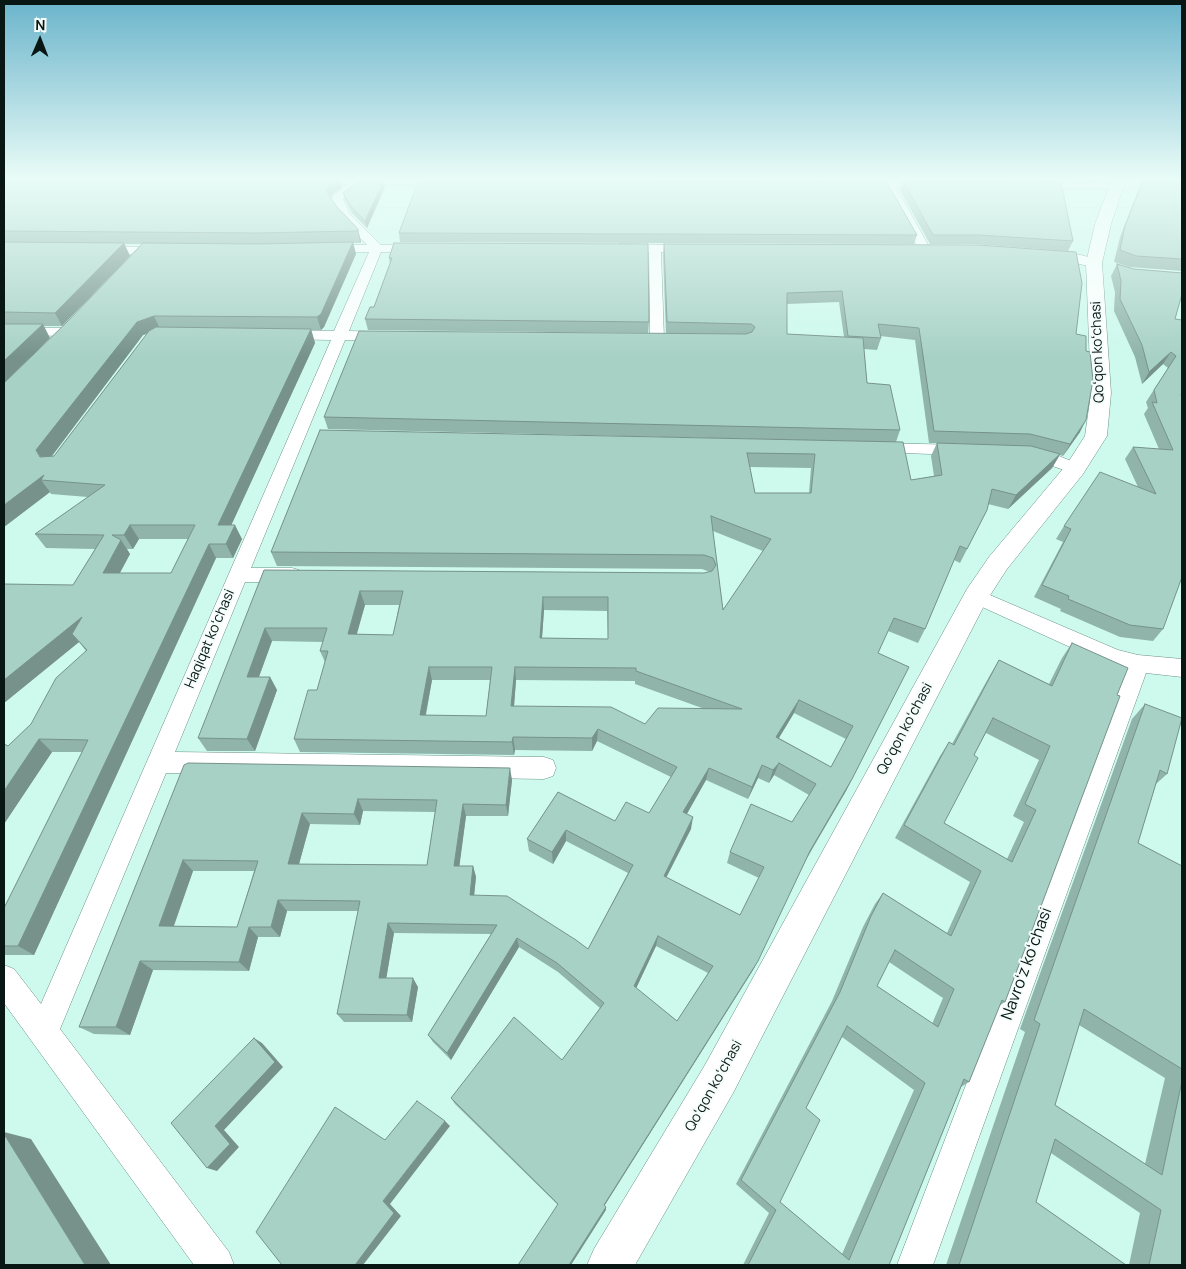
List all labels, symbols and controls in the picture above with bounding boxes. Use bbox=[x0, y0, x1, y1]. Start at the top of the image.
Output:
north arrow bbox=[15, 15, 65, 65]
text: N bbox=[35, 15, 45, 34]
street label: Qoʻqon koʻchasi bbox=[1088, 301, 1108, 403]
street label: Haqiqat koʻchasi bbox=[182, 587, 238, 691]
street label: Qoʻqon koʻchasi bbox=[874, 680, 936, 778]
street label: Navroʻz koʻchasi bbox=[998, 905, 1056, 1023]
street label: Qoʻqon koʻchasi bbox=[682, 1037, 746, 1135]

